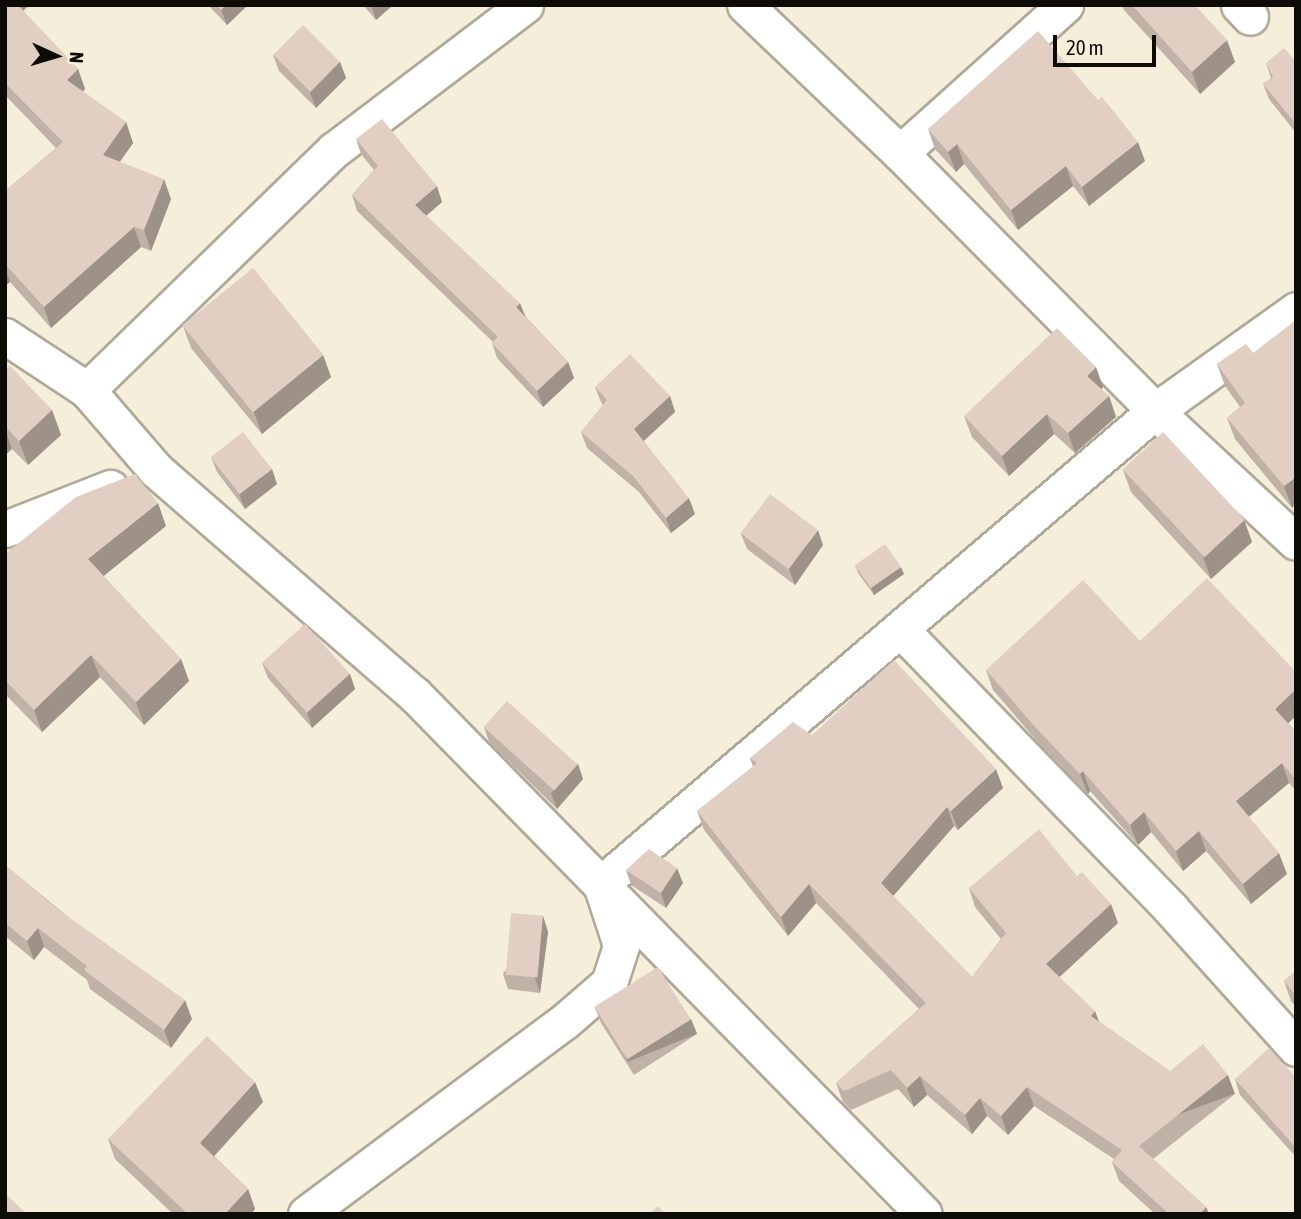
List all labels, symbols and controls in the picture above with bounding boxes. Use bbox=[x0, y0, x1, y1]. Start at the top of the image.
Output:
north arrow bbox=[21, 21, 91, 91]
scale bar bbox=[1056, 21, 1159, 65]
text: 20 m bbox=[1066, 35, 1104, 59]
text: N bbox=[66, 51, 88, 64]

